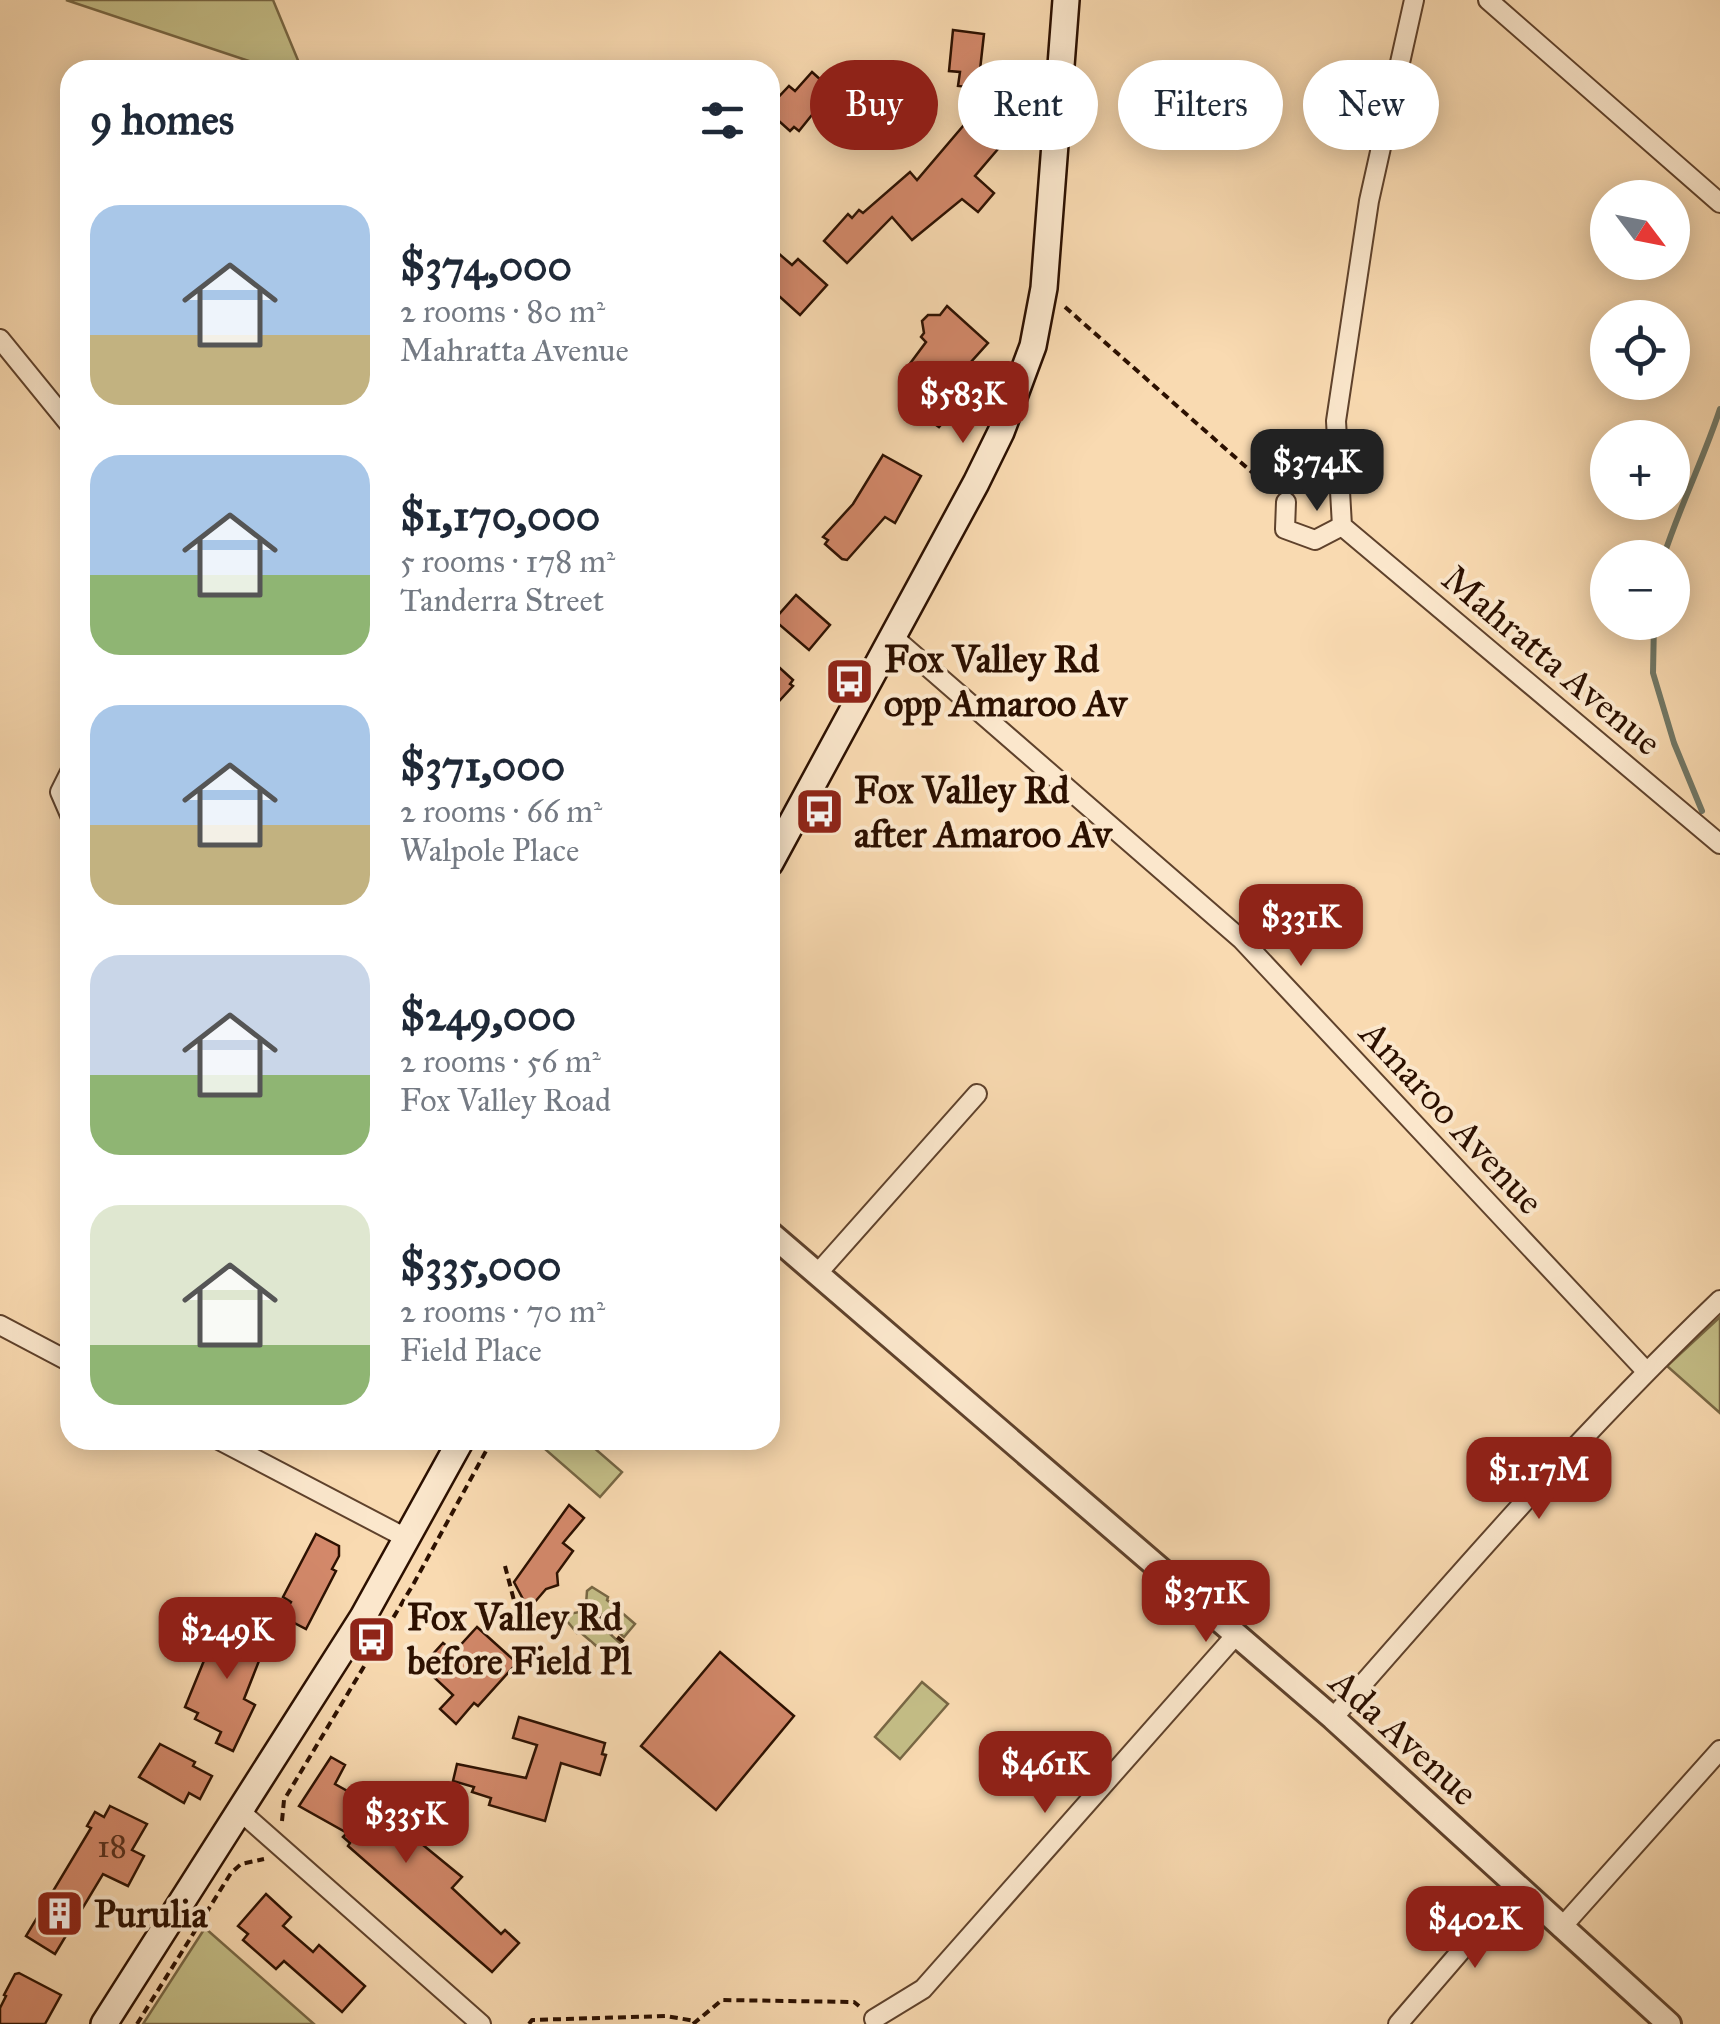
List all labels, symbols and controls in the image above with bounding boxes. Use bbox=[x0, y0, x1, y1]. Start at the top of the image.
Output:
chip: Buy bbox=[810, 60, 938, 150]
chip: Rent bbox=[958, 60, 1098, 150]
chip: Filters bbox=[1118, 60, 1283, 150]
chip: New bbox=[1303, 60, 1439, 150]
icon: filters bbox=[695, 93, 750, 148]
text: 9 homes bbox=[90, 94, 234, 146]
north arrow bbox=[1590, 180, 1690, 280]
map controls bbox=[1590, 180, 1690, 640]
text: $374,000 bbox=[400, 240, 572, 292]
icon: home bbox=[170, 245, 290, 365]
text: 2 rooms · 80 m² bbox=[400, 292, 605, 331]
button: locate bbox=[1590, 300, 1690, 400]
text: Mahratta Avenue bbox=[400, 331, 629, 370]
pin: $583K bbox=[893, 361, 1033, 446]
text: $583K bbox=[920, 374, 1006, 413]
button: + bbox=[1590, 420, 1690, 520]
pin: $374K bbox=[1247, 429, 1387, 514]
text: $374K bbox=[1273, 442, 1361, 481]
text: $1,170,000 bbox=[400, 490, 600, 542]
icon: home bbox=[170, 495, 290, 615]
button: − bbox=[1590, 540, 1690, 640]
text: 5 rooms · 178 m² bbox=[400, 542, 615, 581]
street label: Mahratta Avenue bbox=[1433, 555, 1671, 765]
text: Tanderra Street bbox=[400, 581, 604, 620]
place label: Fox Valley Rd opp Amaroo Av bbox=[884, 636, 1128, 726]
bus stop icon: Fox Valley Rd opp Amaroo Av bbox=[823, 655, 875, 707]
text: $371,000 bbox=[400, 740, 565, 792]
icon: home bbox=[170, 745, 290, 865]
place label: Fox Valley Rd after Amaroo Av bbox=[854, 767, 1113, 857]
bus stop icon: Fox Valley Rd after Amaroo Av bbox=[793, 786, 845, 838]
text: 2 rooms · 66 m² bbox=[400, 792, 602, 831]
text: Walpole Place bbox=[400, 831, 579, 870]
pin: $331K bbox=[1231, 884, 1371, 969]
text: $331K bbox=[1261, 897, 1341, 936]
text: $249,000 bbox=[400, 990, 576, 1042]
icon: home bbox=[170, 995, 290, 1115]
street label: Amaroo Avenue bbox=[1349, 1009, 1554, 1224]
text: 2 rooms · 56 m² bbox=[400, 1042, 601, 1081]
text: Fox Valley Road bbox=[400, 1081, 611, 1120]
text: $335,000 bbox=[400, 1240, 561, 1292]
icon: home bbox=[170, 1245, 290, 1365]
text: 2 rooms · 70 m² bbox=[400, 1292, 605, 1331]
text: Field Place bbox=[400, 1331, 542, 1370]
pin: $1.17M bbox=[1458, 1437, 1620, 1522]
text: $1.17M bbox=[1488, 1450, 1590, 1489]
pin: $371K bbox=[1136, 1560, 1276, 1645]
text: $371K bbox=[1164, 1573, 1248, 1612]
place label: Fox Valley Rd before Field Pl bbox=[406, 1594, 632, 1684]
pin: $249K bbox=[157, 1597, 297, 1682]
text: $249K bbox=[181, 1610, 273, 1649]
bus stop icon: Fox Valley Rd before Field Pl bbox=[346, 1613, 398, 1665]
street label: Ada Avenue bbox=[1319, 1657, 1487, 1815]
pin: $461K bbox=[975, 1731, 1115, 1816]
text: $461K bbox=[1001, 1744, 1089, 1783]
pin: $335K bbox=[336, 1781, 476, 1866]
text: $335K bbox=[365, 1794, 447, 1833]
house number: 18 bbox=[97, 1827, 127, 1866]
pin: $402K bbox=[1405, 1886, 1545, 1971]
building icon: Purulia bbox=[33, 1888, 85, 1940]
place label: Purulia bbox=[94, 1891, 208, 1937]
text: $402K bbox=[1428, 1899, 1522, 1938]

